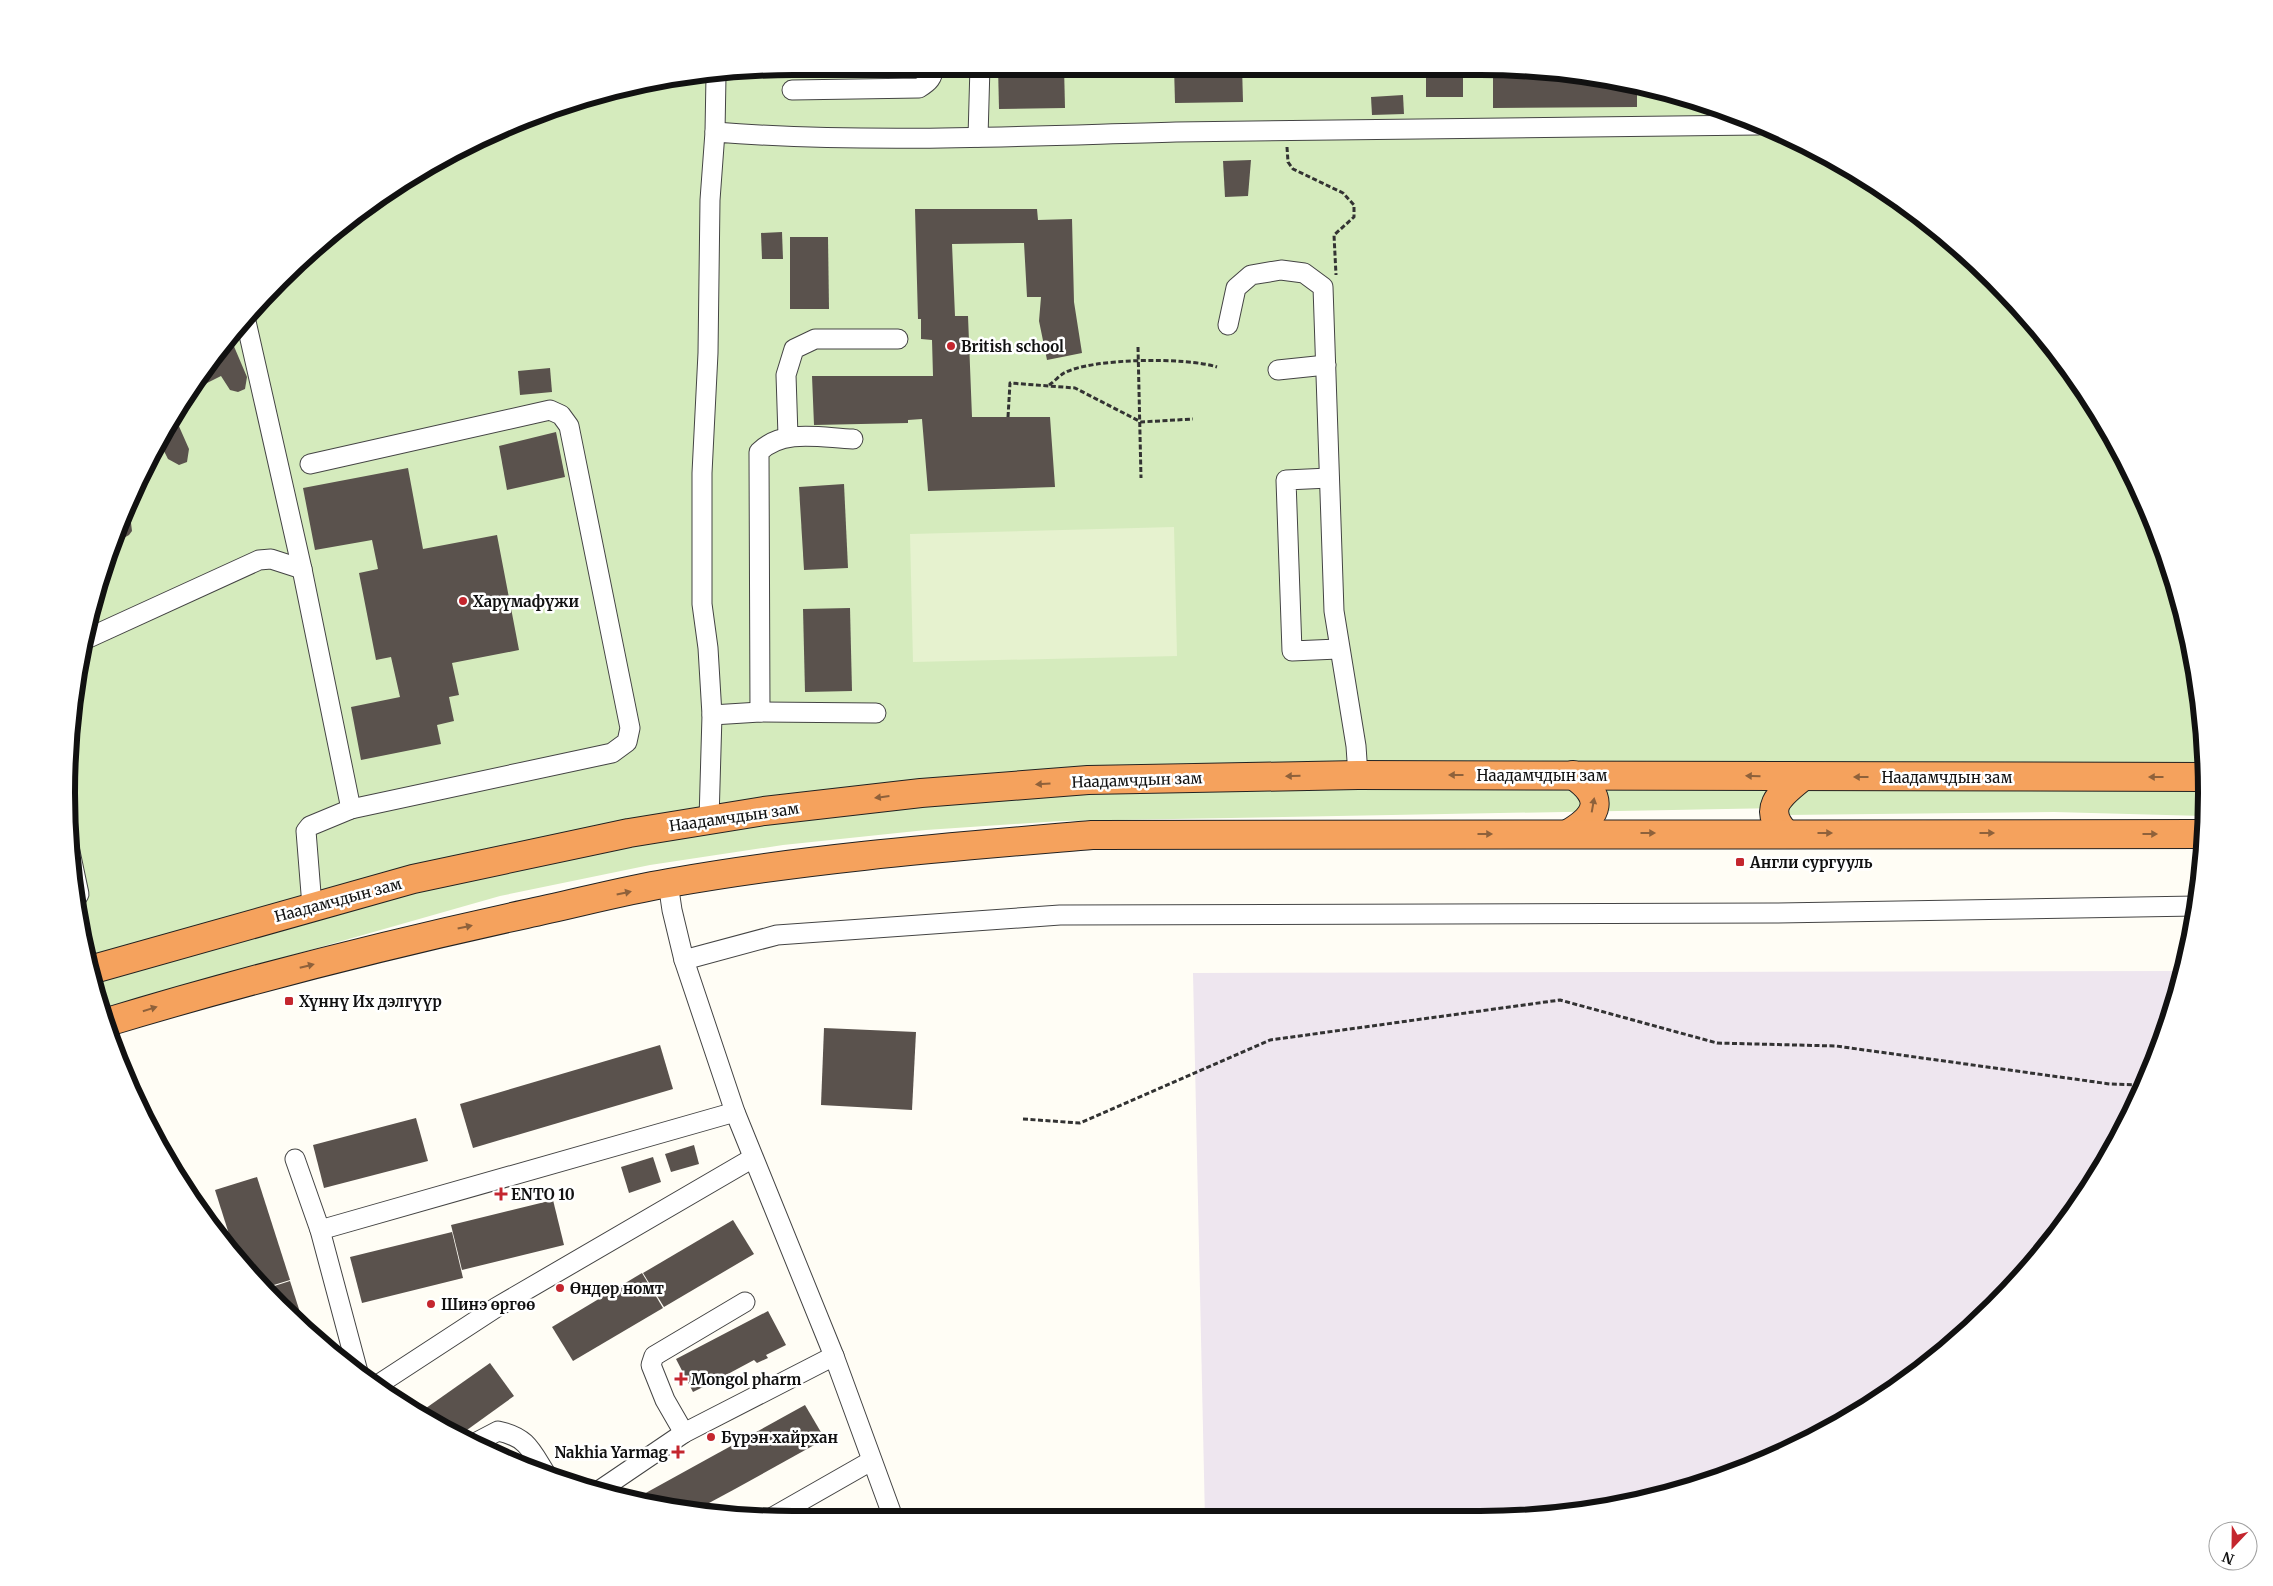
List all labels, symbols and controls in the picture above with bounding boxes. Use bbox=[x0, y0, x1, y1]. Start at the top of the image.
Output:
place label: British school bbox=[961, 337, 1064, 356]
marker: British school bbox=[945, 340, 957, 352]
place label: Харүмафүжи bbox=[473, 592, 579, 611]
marker: Харүмафүжи bbox=[457, 595, 469, 607]
street label: Наадамчдын зам bbox=[1477, 766, 1607, 785]
street label: Наадамчдын зам bbox=[1071, 768, 1203, 792]
street label: Наадамчдын зам bbox=[1882, 768, 2012, 787]
one-way arrow bbox=[1447, 771, 1463, 779]
one-way arrow bbox=[1745, 771, 1761, 779]
one-way arrow bbox=[1285, 772, 1301, 780]
one-way arrow bbox=[1852, 773, 1868, 781]
one-way arrow bbox=[2148, 773, 2164, 781]
one-way arrow bbox=[1035, 780, 1051, 788]
one-way arrow bbox=[873, 793, 889, 801]
one-way arrow bbox=[1590, 797, 1598, 813]
street label: Наадамчдын зам bbox=[668, 798, 800, 836]
one-way arrow bbox=[1640, 829, 1656, 837]
one-way arrow bbox=[1817, 829, 1833, 837]
one-way arrow bbox=[1979, 829, 1995, 837]
one-way arrow bbox=[1478, 830, 1494, 838]
one-way arrow bbox=[2142, 830, 2158, 838]
place label: Англи сургууль bbox=[1749, 853, 1873, 872]
marker: Англи сургууль bbox=[1734, 856, 1746, 868]
street label: Наадамчдын зам bbox=[272, 874, 404, 926]
one-way arrow bbox=[616, 889, 631, 897]
one-way arrow bbox=[458, 923, 474, 931]
one-way arrow bbox=[300, 962, 315, 970]
place label: Хүннү Их дэлгүүр bbox=[299, 992, 442, 1011]
marker: Хүннү Их дэлгүүр bbox=[283, 995, 295, 1007]
one-way arrow bbox=[143, 1004, 158, 1012]
place label: ENTO 10 bbox=[511, 1185, 575, 1204]
marker: ENTO 10 bbox=[495, 1188, 507, 1200]
place label: Өндөр номт bbox=[570, 1279, 664, 1298]
marker: Өндөр номт bbox=[554, 1282, 566, 1294]
place label: Шинэ өргөө bbox=[441, 1295, 535, 1314]
marker: Шинэ өргөө bbox=[425, 1298, 437, 1310]
place label: Mongol pharm bbox=[691, 1370, 801, 1389]
marker: Mongol pharm bbox=[675, 1373, 687, 1385]
place label: Бүрэн хайрхан bbox=[721, 1428, 838, 1447]
marker: Бүрэн хайрхан bbox=[705, 1431, 717, 1443]
place label: Nakhia Yarmag bbox=[554, 1443, 669, 1462]
marker: Nakhia Yarmag bbox=[672, 1446, 684, 1458]
north arrow bbox=[2208, 1521, 2258, 1571]
text: N bbox=[2220, 1548, 2237, 1568]

